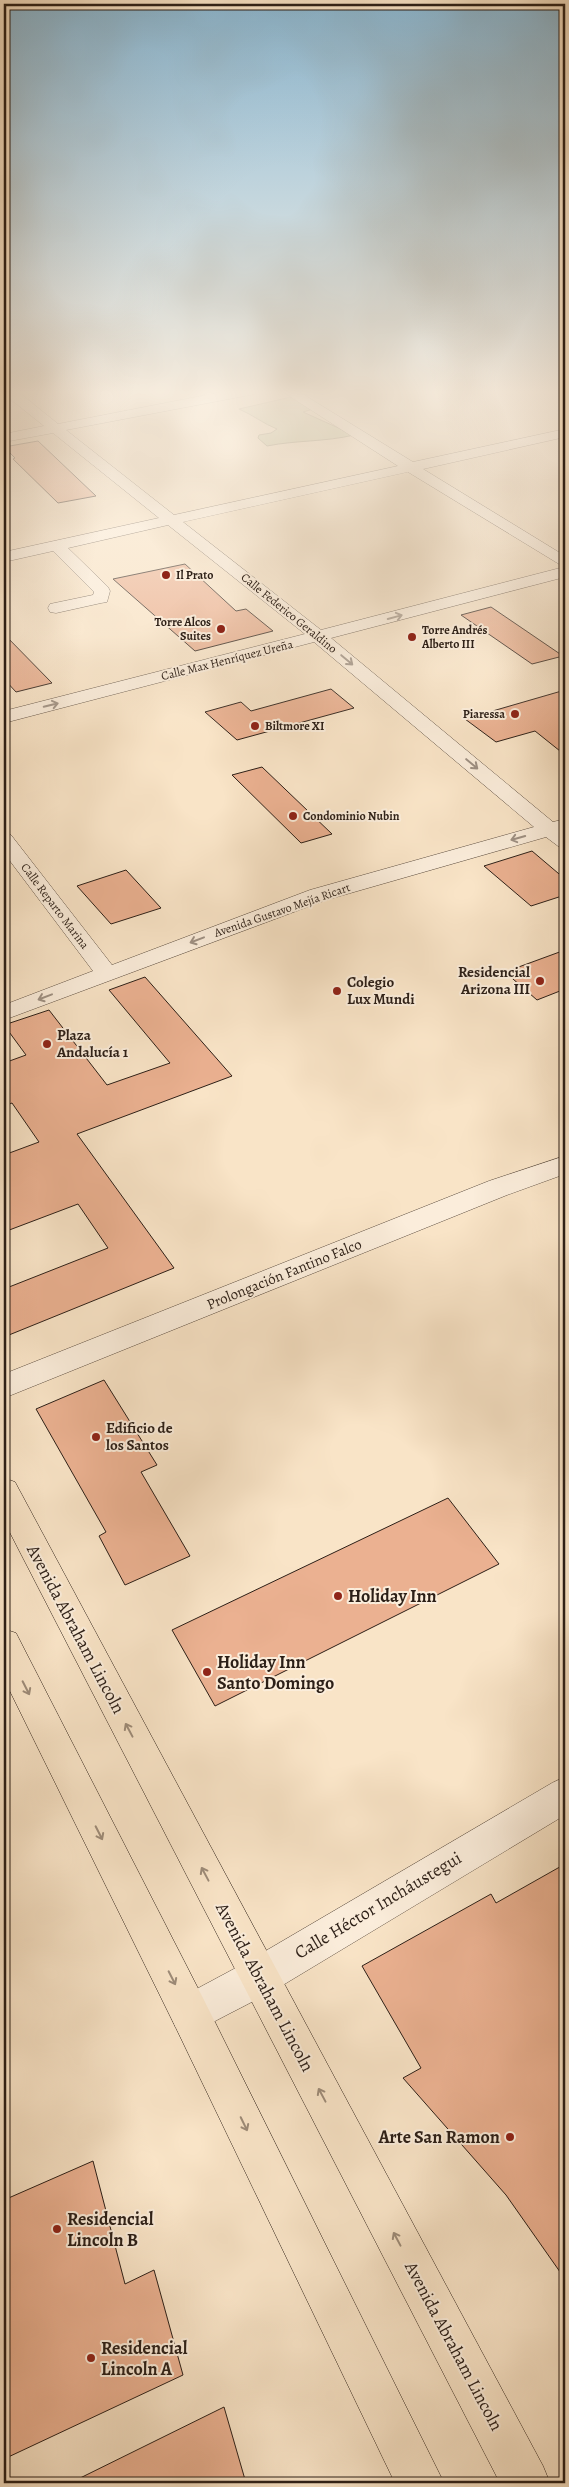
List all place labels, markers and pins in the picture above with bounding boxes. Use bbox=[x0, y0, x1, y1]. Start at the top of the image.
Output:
place label: Il Prato bbox=[176, 567, 214, 583]
marker: Il Prato bbox=[160, 569, 172, 581]
place label: Torre Alcos Suites bbox=[155, 614, 211, 644]
place label: Torre Andrés Alberto III bbox=[421, 622, 488, 652]
marker: Torre Alcos Suites bbox=[215, 623, 227, 635]
marker: Torre Andrés Alberto III bbox=[406, 631, 418, 643]
place label: Piaressa bbox=[463, 706, 505, 722]
marker: Piaressa bbox=[509, 708, 521, 720]
place label: Biltmore XI bbox=[265, 718, 324, 734]
marker: Biltmore XI bbox=[249, 720, 261, 732]
place label: Condominio Nubin bbox=[303, 808, 400, 824]
marker: Condominio Nubin bbox=[287, 810, 299, 822]
place label: Residencial Arizona III bbox=[458, 962, 530, 999]
place label: Colegio Lux Mundi bbox=[347, 972, 415, 1009]
marker: Residencial Arizona III bbox=[534, 975, 546, 987]
marker: Colegio Lux Mundi bbox=[331, 985, 343, 997]
place label: Plaza Andalucía 1 bbox=[56, 1025, 129, 1062]
marker: Plaza Andalucía 1 bbox=[41, 1038, 53, 1050]
place label: Edificio de los Santos bbox=[106, 1418, 173, 1455]
marker: Edificio de los Santos bbox=[90, 1431, 102, 1443]
place label: Holiday Inn bbox=[348, 1584, 437, 1608]
marker: Holiday Inn bbox=[332, 1590, 344, 1602]
place label: Holiday Inn Santo Domingo bbox=[217, 1650, 334, 1695]
marker: Holiday Inn Santo Domingo bbox=[201, 1666, 213, 1678]
place label: Arte San Ramon bbox=[377, 2125, 500, 2149]
marker: Arte San Ramon bbox=[504, 2131, 516, 2143]
place label: Residencial Lincoln B bbox=[67, 2207, 154, 2252]
marker: Residencial Lincoln B bbox=[51, 2223, 63, 2235]
place label: Residencial Lincoln A bbox=[101, 2336, 188, 2381]
marker: Residencial Lincoln A bbox=[85, 2352, 97, 2364]

